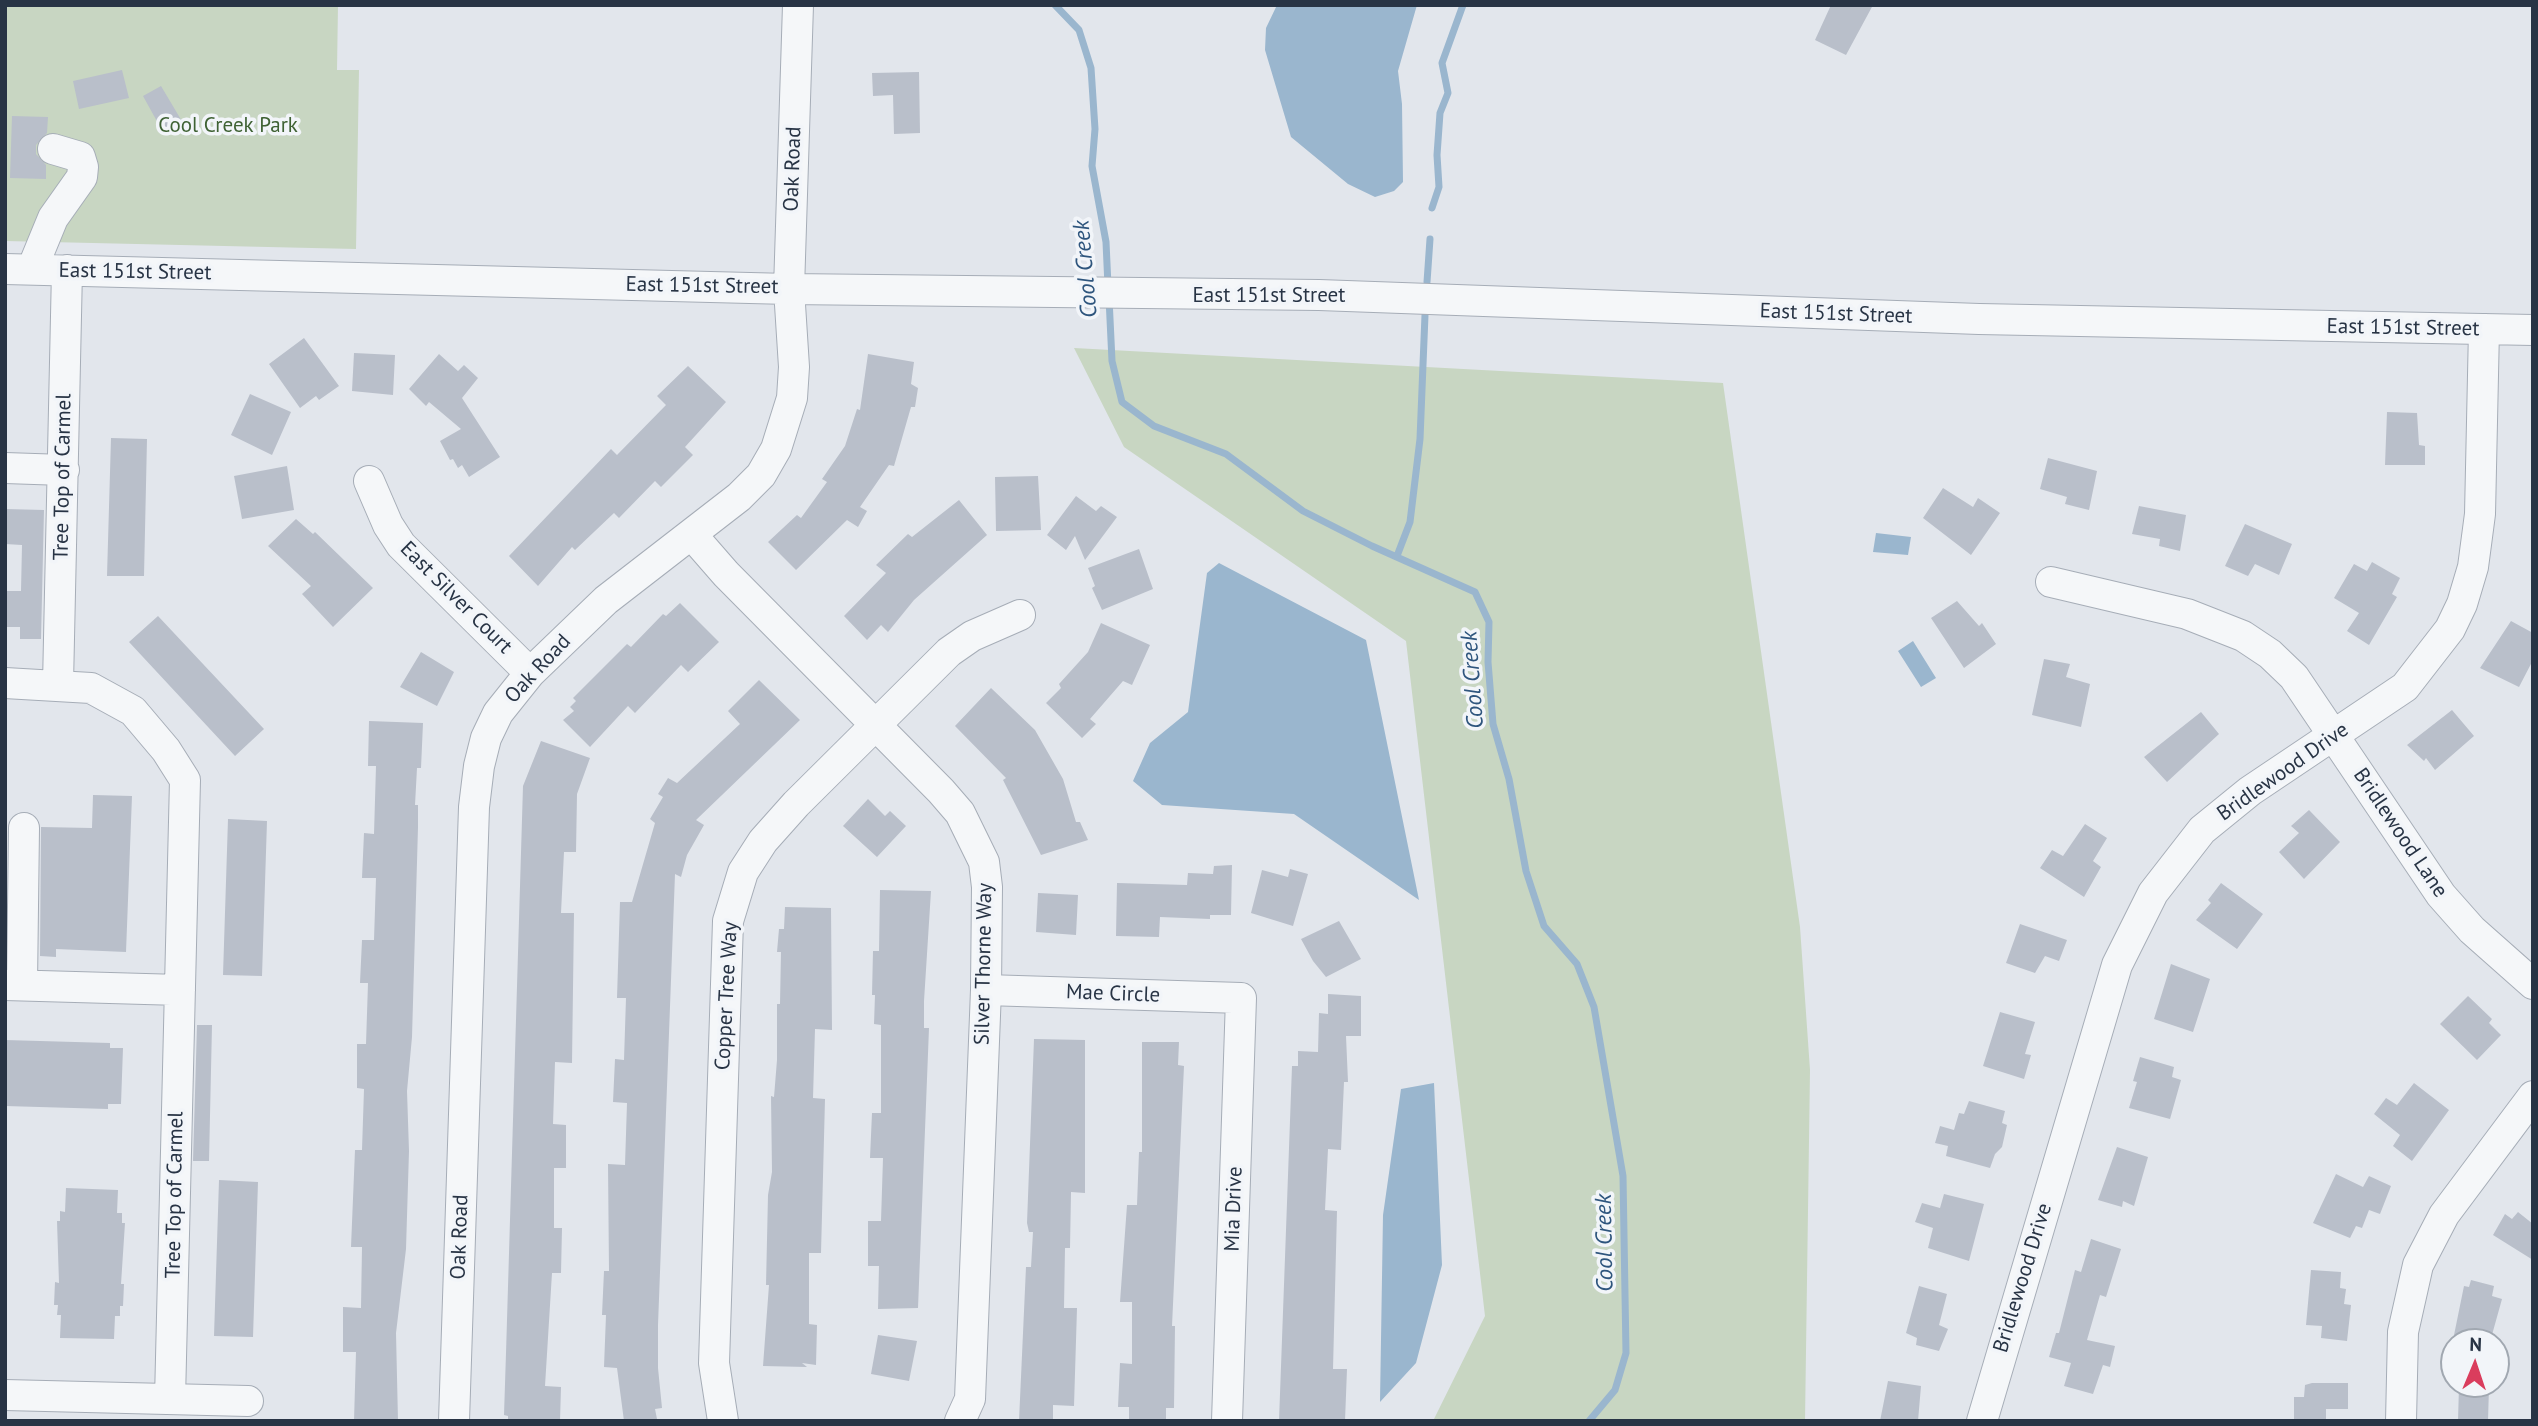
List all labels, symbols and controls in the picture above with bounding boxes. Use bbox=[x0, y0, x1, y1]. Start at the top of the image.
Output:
park label: Cool Creek Park bbox=[158, 113, 298, 139]
street label: Oak Road bbox=[779, 126, 807, 212]
water label: Cool Creek bbox=[1068, 219, 1104, 319]
street label: East 151st Street bbox=[58, 258, 212, 286]
street label: East 151st Street bbox=[625, 272, 779, 300]
street label: East 151st Street bbox=[1193, 283, 1345, 309]
street label: East 151st Street bbox=[1759, 299, 1913, 329]
street label: East 151st Street bbox=[2326, 314, 2480, 342]
street label: Tree Top of Carmel bbox=[49, 393, 77, 561]
street label: East Silver Court bbox=[395, 537, 517, 659]
street label: Oak Road bbox=[500, 629, 576, 709]
water label: Cool Creek bbox=[1456, 630, 1490, 730]
street label: Bridlewood Drive bbox=[2212, 717, 2354, 827]
street label: Bridlewood Lane bbox=[2347, 764, 2453, 902]
street label: Silver Thorne Way bbox=[970, 883, 998, 1045]
street label: Copper Tree Way bbox=[711, 921, 743, 1071]
street label: Mae Circle bbox=[1065, 980, 1161, 1008]
street label: Tree Top of Carmel bbox=[161, 1111, 189, 1279]
street label: Mia Drive bbox=[1220, 1166, 1248, 1252]
street label: Oak Road bbox=[446, 1194, 474, 1280]
water label: Cool Creek bbox=[1590, 1194, 1620, 1292]
street label: Bridlewood Drive bbox=[1988, 1200, 2058, 1356]
north arrow bbox=[2440, 1328, 2510, 1398]
text: N bbox=[2469, 1332, 2482, 1356]

